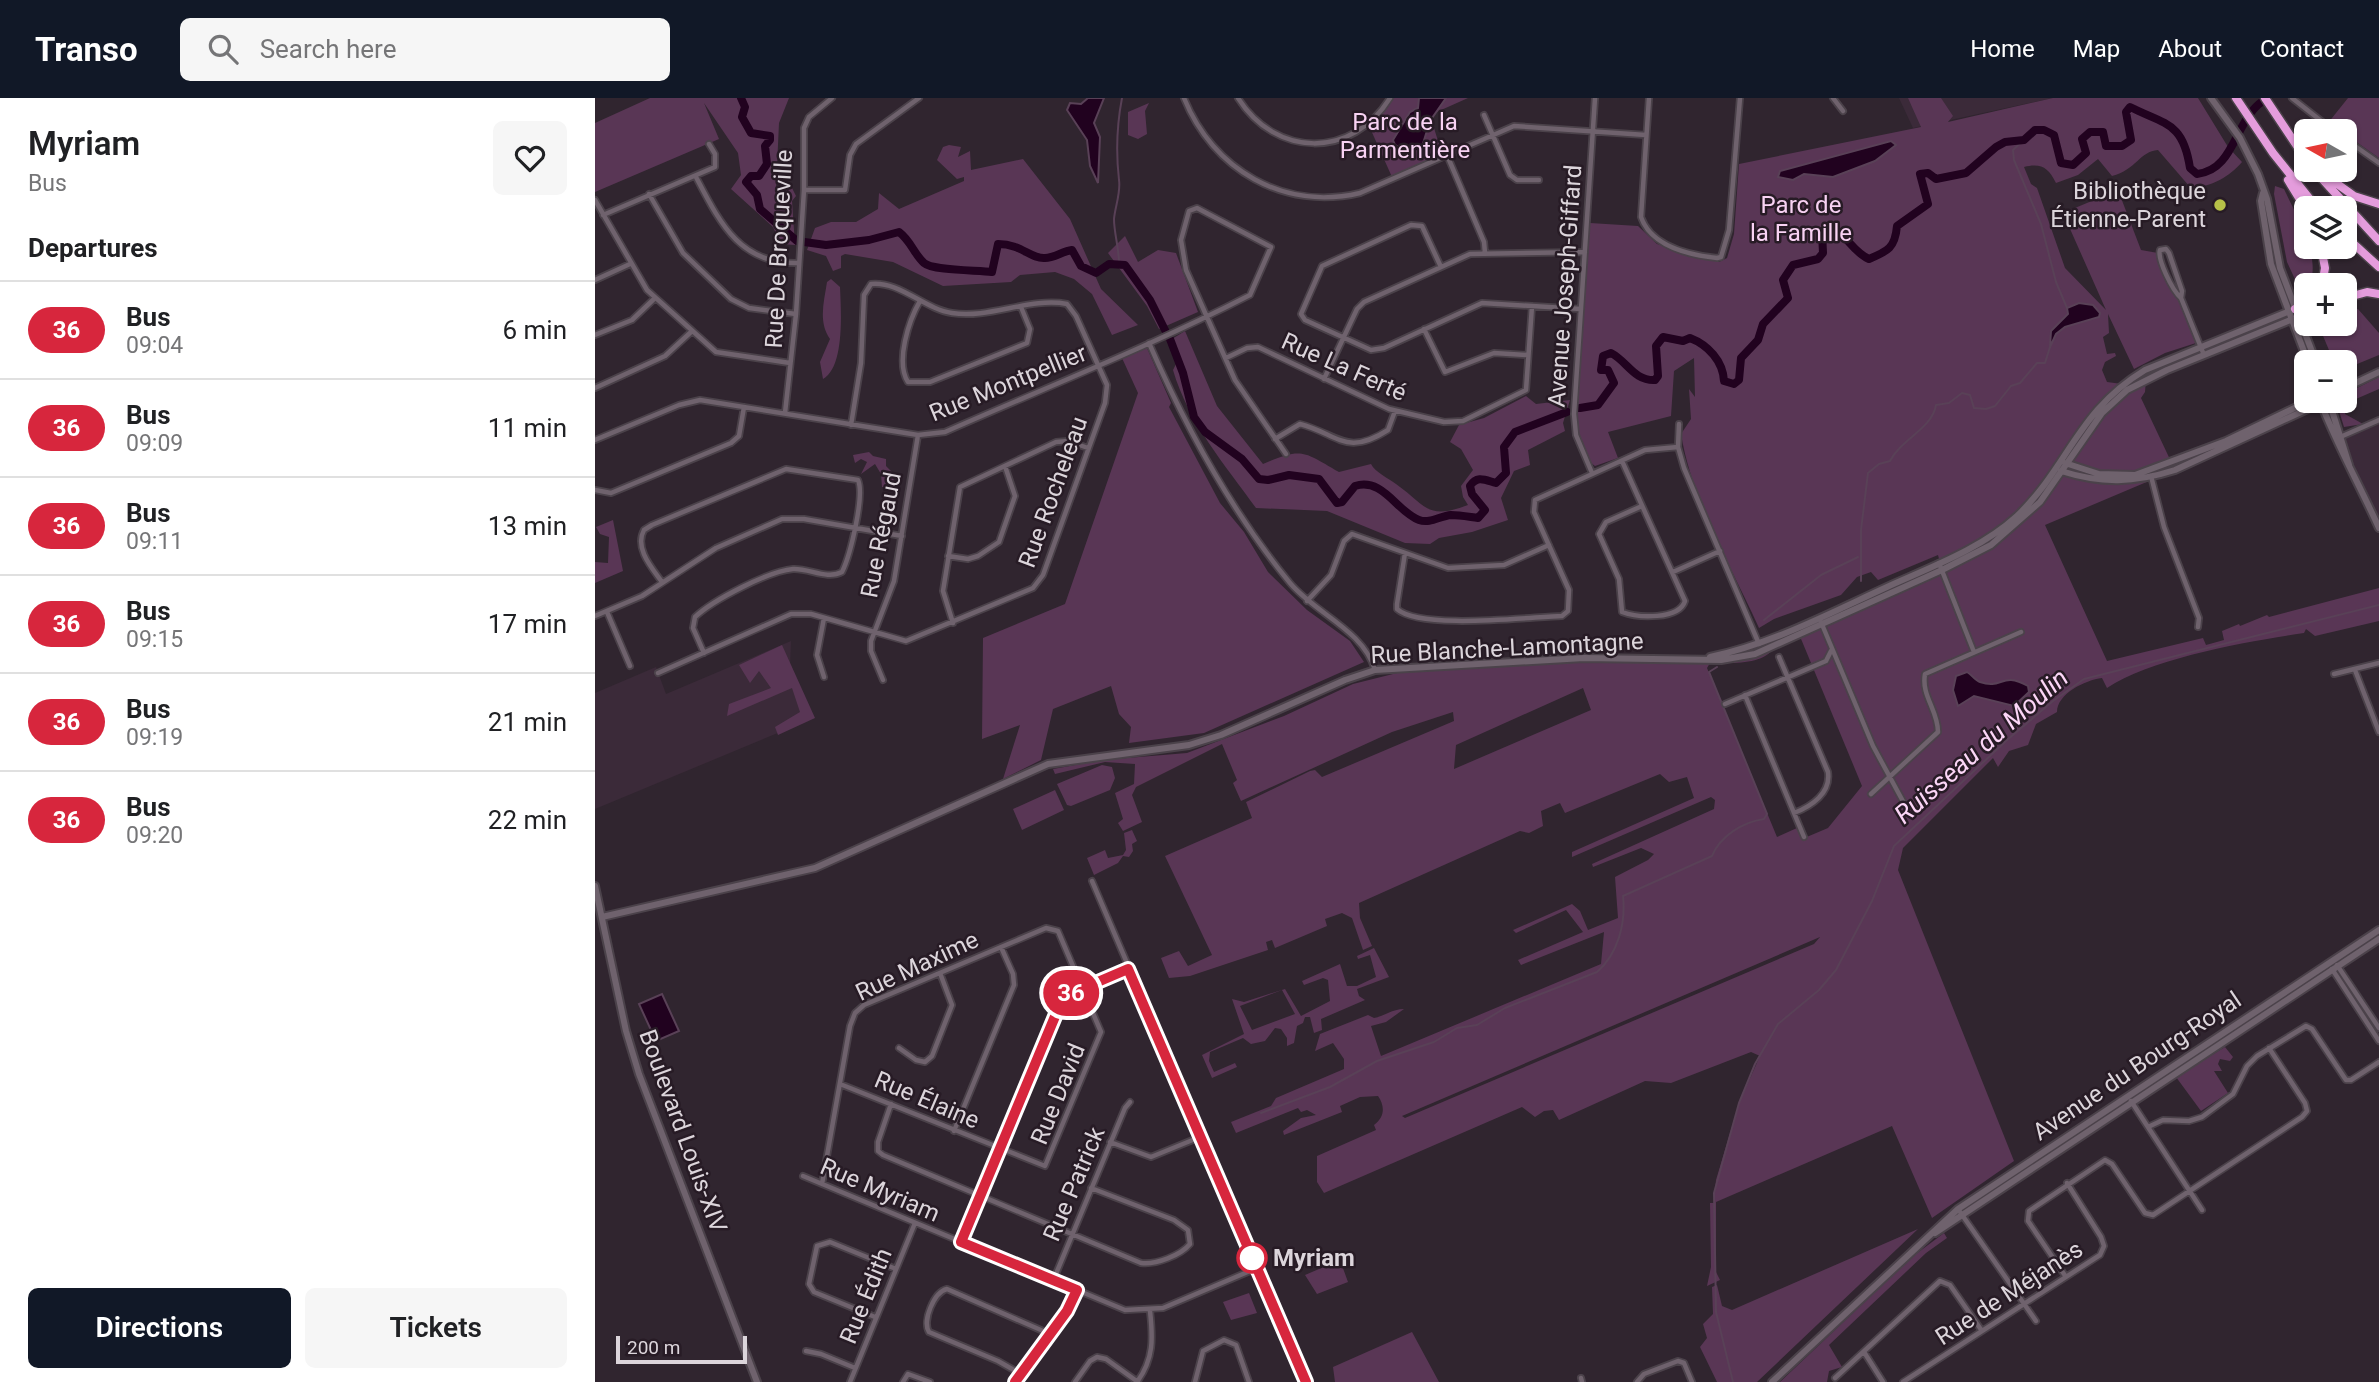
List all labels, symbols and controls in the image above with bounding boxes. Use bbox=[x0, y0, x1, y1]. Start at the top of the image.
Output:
search box bbox=[180, 18, 670, 81]
text: Transo bbox=[35, 30, 138, 69]
icon: search bbox=[204, 30, 242, 68]
text: Search here bbox=[260, 34, 396, 64]
text: Home bbox=[1970, 35, 2035, 63]
text: Map bbox=[2073, 35, 2120, 63]
text: About bbox=[2158, 35, 2222, 63]
text: Contact bbox=[2260, 35, 2344, 63]
park label: Parc de la Parmentière bbox=[1340, 108, 1470, 164]
north arrow bbox=[2294, 119, 2357, 182]
map controls bbox=[2294, 119, 2357, 413]
button: heart bbox=[493, 121, 567, 195]
text: Myriam bbox=[28, 124, 140, 163]
street label: Rue De Broqueville bbox=[760, 149, 798, 349]
street label: Avenue Joseph-Giffard bbox=[1543, 164, 1587, 408]
text: Bus bbox=[28, 170, 67, 197]
place label: Bibliothèque Étienne-Parent bbox=[2050, 177, 2206, 233]
park label: Parc de la Famille bbox=[1750, 191, 1852, 247]
button: layers bbox=[2294, 196, 2357, 259]
marker: Bibliothèque Étienne-Parent bbox=[2212, 197, 2228, 213]
text: Departures bbox=[28, 233, 158, 263]
button: + bbox=[2294, 273, 2357, 336]
text: Bus bbox=[126, 302, 171, 332]
text: 6 min bbox=[502, 315, 567, 345]
text: 36 bbox=[53, 316, 80, 344]
street label: Rue La Ferté bbox=[1277, 327, 1411, 407]
text: 09:04 bbox=[126, 332, 183, 359]
street label: Rue Montpellier bbox=[925, 339, 1091, 427]
button: − bbox=[2294, 350, 2357, 413]
text: Bus bbox=[126, 400, 171, 430]
text: 11 min bbox=[488, 413, 567, 443]
street label: Rue Rocheleau bbox=[1013, 413, 1093, 571]
text: 36 bbox=[53, 414, 80, 442]
text: 09:09 bbox=[126, 430, 183, 457]
street label: Rue Régaud bbox=[855, 470, 907, 600]
text: Bus bbox=[126, 498, 171, 528]
text: 13 min bbox=[488, 511, 567, 541]
text: 36 bbox=[53, 512, 80, 540]
text: 09:11 bbox=[126, 528, 183, 555]
text: Bus bbox=[126, 596, 171, 626]
text: 17 min bbox=[488, 609, 567, 639]
text: 36 bbox=[53, 610, 80, 638]
text: 09:15 bbox=[126, 626, 183, 653]
street label: Rue Blanche-Lamontagne bbox=[1370, 627, 1644, 669]
water label: Ruisseau du Moulin bbox=[1888, 663, 2074, 829]
text: Bus bbox=[126, 694, 171, 724]
text: 21 min bbox=[488, 707, 567, 737]
text: 36 bbox=[53, 708, 80, 736]
text: 09:19 bbox=[126, 724, 183, 751]
text: Bus bbox=[126, 792, 171, 822]
text: 22 min bbox=[488, 805, 567, 835]
text: 36 bbox=[53, 806, 80, 834]
text: 09:20 bbox=[126, 822, 183, 849]
street label: Rue Maxime bbox=[851, 925, 983, 1007]
line badge: 36 bbox=[1039, 970, 1103, 1016]
text: 36 bbox=[1057, 979, 1085, 1007]
street label: Avenue du Bourg-Royal bbox=[2027, 986, 2247, 1146]
street label: Boulevard Louis-XIV bbox=[633, 1026, 733, 1236]
street label: Rue David bbox=[1025, 1039, 1091, 1149]
street label: Rue Élaine bbox=[870, 1065, 984, 1135]
street label: Rue Patrick bbox=[1037, 1122, 1111, 1245]
street label: Rue Myriam bbox=[816, 1152, 944, 1228]
street label: Rue de Méjanès bbox=[1930, 1235, 2088, 1351]
marker: Myriam bbox=[1237, 1243, 1267, 1273]
street label: Rue Édith bbox=[834, 1244, 898, 1348]
place label: Myriam bbox=[1273, 1244, 1355, 1272]
button: Directions bbox=[28, 1288, 291, 1368]
button: Tickets bbox=[305, 1288, 567, 1368]
scale bar bbox=[616, 1333, 747, 1365]
text: 200 m bbox=[627, 1336, 680, 1359]

